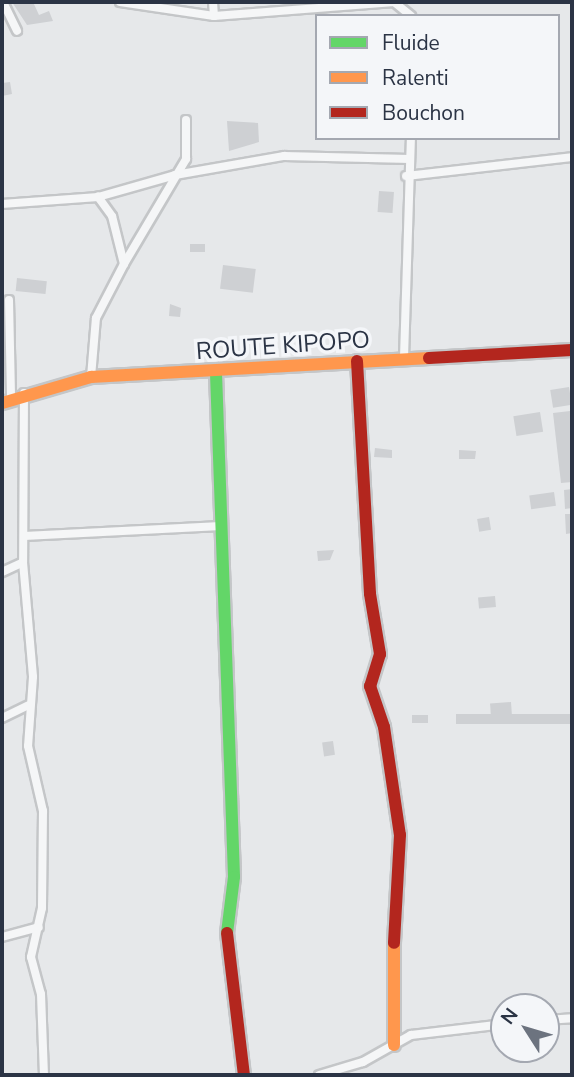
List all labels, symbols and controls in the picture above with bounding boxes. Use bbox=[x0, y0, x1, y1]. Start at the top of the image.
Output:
legend bbox=[315, 14, 560, 140]
text: Fluide bbox=[382, 29, 440, 57]
text: Ralenti bbox=[382, 64, 449, 92]
text: Bouchon bbox=[382, 99, 465, 127]
street label: ROUTE KIPOPO bbox=[195, 326, 371, 366]
north arrow bbox=[490, 993, 560, 1063]
text: N bbox=[495, 1003, 524, 1030]

